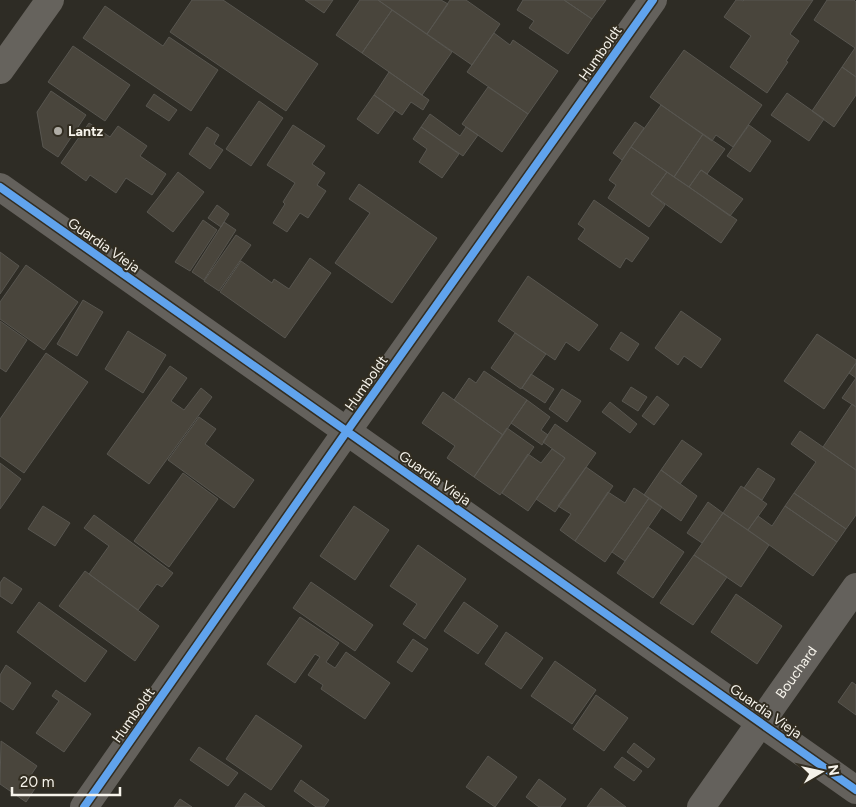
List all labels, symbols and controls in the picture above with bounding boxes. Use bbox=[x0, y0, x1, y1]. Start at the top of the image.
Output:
street label: Humboldt bbox=[575, 23, 625, 84]
place label: Lantz bbox=[68, 123, 104, 140]
marker: Lantz bbox=[52, 125, 64, 137]
street label: Guardia Vieja bbox=[64, 214, 143, 276]
street label: Humboldt bbox=[341, 353, 391, 414]
street label: Guardia Vieja bbox=[395, 447, 474, 509]
street label: Bouchard bbox=[772, 643, 821, 702]
street label: Guardia Vieja bbox=[726, 680, 805, 742]
street label: Humboldt bbox=[108, 685, 158, 746]
north arrow bbox=[796, 747, 846, 797]
text: N bbox=[824, 763, 843, 777]
scale bar bbox=[12, 764, 120, 796]
text: 20 m bbox=[20, 773, 54, 791]

